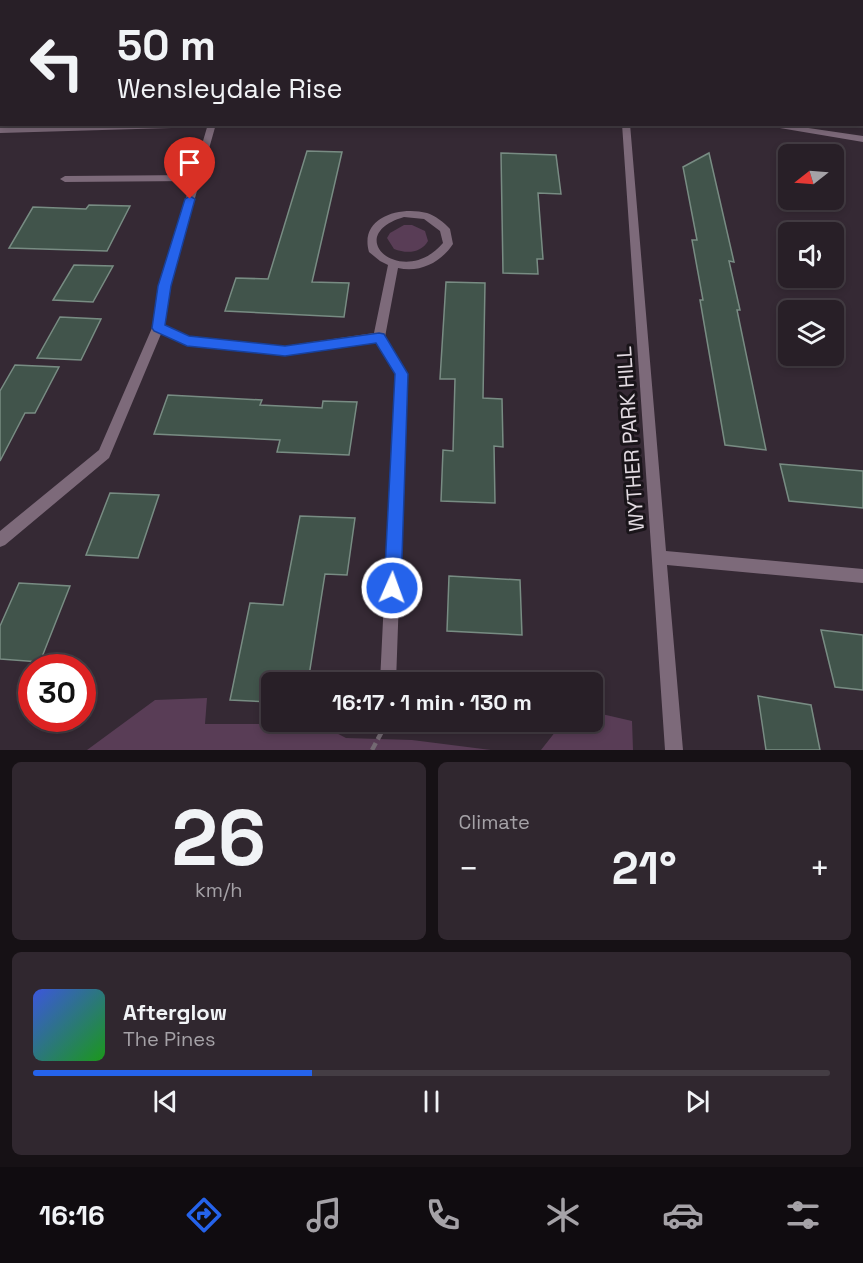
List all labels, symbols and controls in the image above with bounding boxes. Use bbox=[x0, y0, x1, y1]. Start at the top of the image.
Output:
text: 50 m bbox=[117, 19, 216, 72]
icon: left bbox=[18, 24, 96, 102]
text: Wensleydale Rise bbox=[117, 71, 342, 106]
pin bbox=[164, 137, 215, 199]
north arrow bbox=[778, 144, 844, 210]
map controls bbox=[778, 144, 844, 366]
icon: arrive bbox=[173, 146, 206, 179]
button: sound bbox=[778, 222, 844, 288]
button: layers bbox=[778, 300, 844, 366]
street label: WYTHER PARK HILL bbox=[610, 345, 650, 533]
position arrow bbox=[360, 556, 424, 620]
speed limit sign: 30 bbox=[18, 654, 96, 732]
text: 16:17 · 1 min · 130 m bbox=[332, 688, 532, 716]
text: 26 bbox=[171, 788, 266, 888]
text: Climate bbox=[459, 809, 530, 835]
text: 21° bbox=[612, 840, 677, 897]
text: − bbox=[459, 848, 479, 890]
text: + bbox=[810, 848, 830, 890]
text: km/h bbox=[195, 877, 243, 903]
text: Afterglow bbox=[123, 998, 227, 1026]
text: The Pines bbox=[123, 1026, 216, 1052]
icon: previous bbox=[149, 1085, 182, 1118]
icon: pause bbox=[415, 1085, 448, 1118]
icon: next bbox=[681, 1085, 714, 1118]
icon: directions bbox=[183, 1194, 225, 1236]
icon: music bbox=[303, 1194, 345, 1236]
icon: phone bbox=[422, 1194, 464, 1236]
icon: climate bbox=[542, 1194, 584, 1236]
icon: car bbox=[662, 1194, 704, 1236]
icon: filters bbox=[782, 1194, 824, 1236]
text: 16:16 bbox=[39, 1198, 105, 1233]

